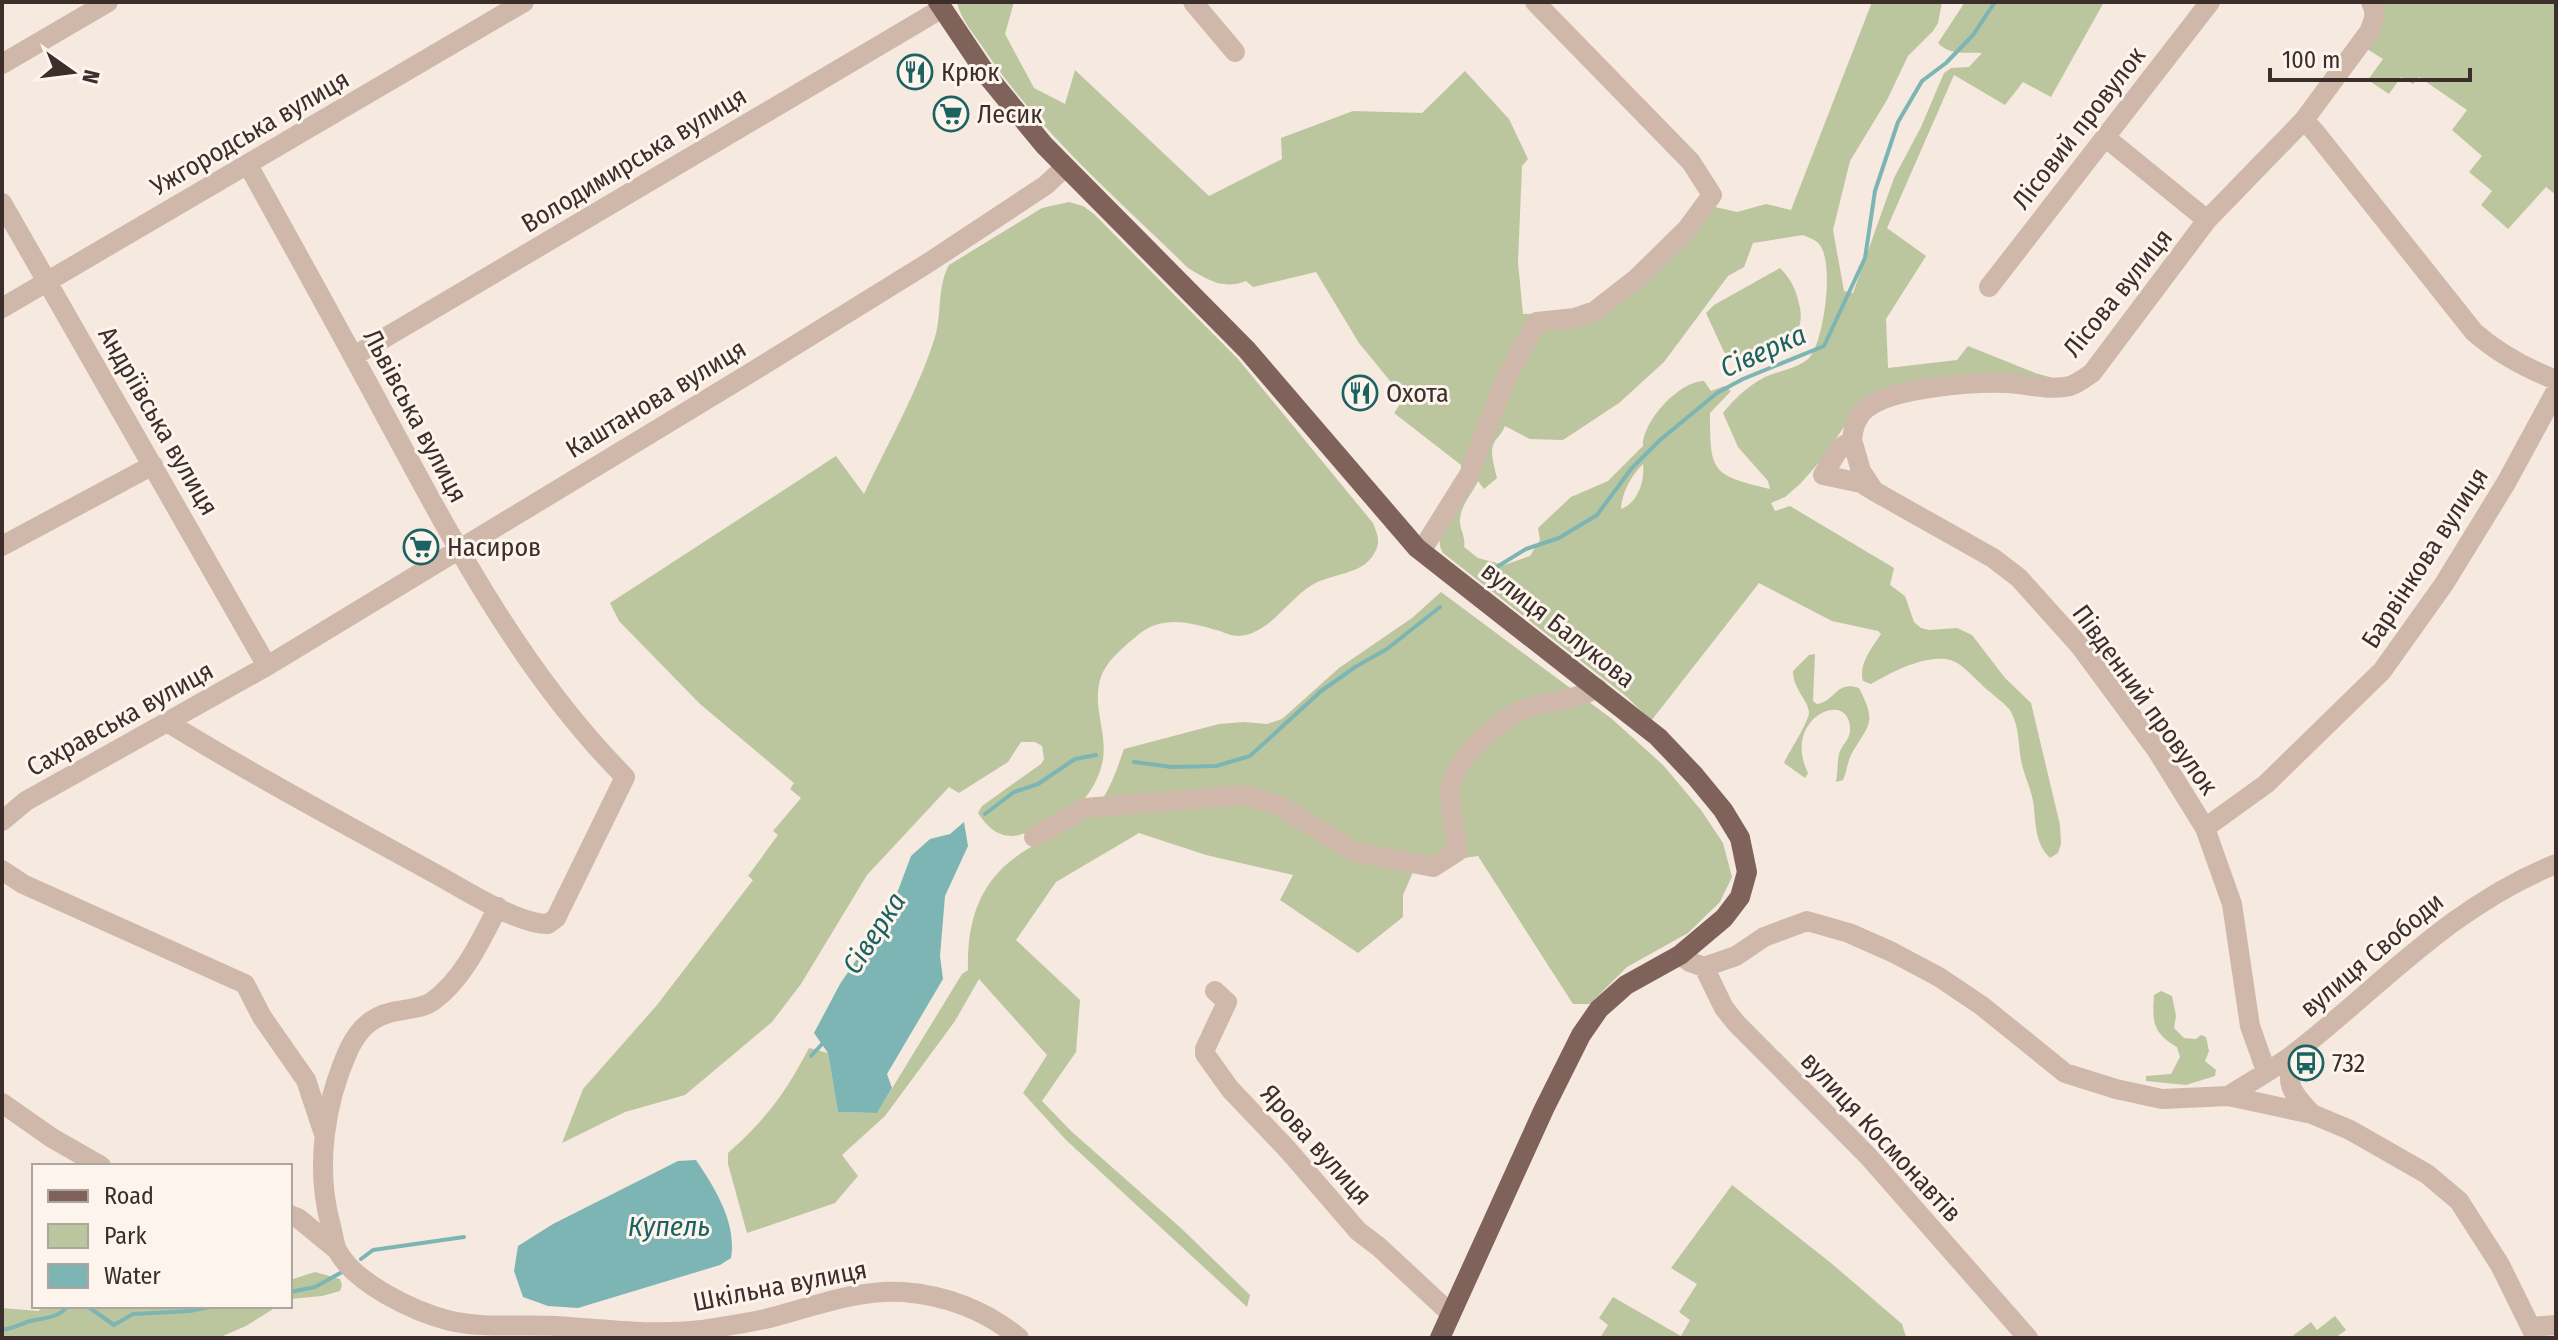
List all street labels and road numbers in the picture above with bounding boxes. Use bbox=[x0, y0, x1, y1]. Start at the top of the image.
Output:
street label: Лісовий провулок bbox=[2006, 41, 2152, 215]
street label: Ужгородська вулиця bbox=[144, 64, 355, 203]
street label: Володимирська вулиця bbox=[516, 81, 752, 239]
street label: Лісова вулиця bbox=[2057, 223, 2179, 363]
street label: Андріївська вулиця bbox=[91, 321, 225, 521]
street label: Львівська вулиця bbox=[356, 324, 474, 508]
street label: Каштанова вулиця bbox=[560, 333, 752, 465]
street label: Барвінкова вулиця bbox=[2355, 462, 2495, 654]
street label: вулиця Балукова bbox=[1475, 555, 1641, 695]
street label: Південний провулок bbox=[2066, 599, 2224, 801]
street label: Сахравська вулиця bbox=[21, 655, 219, 783]
street label: вулиця Свободи bbox=[2294, 886, 2450, 1024]
street label: вулиця Космонавтів bbox=[1794, 1046, 1968, 1228]
street label: Ярова вулиця bbox=[1254, 1078, 1378, 1212]
street label: Шкільна вулиця bbox=[691, 1254, 869, 1318]

